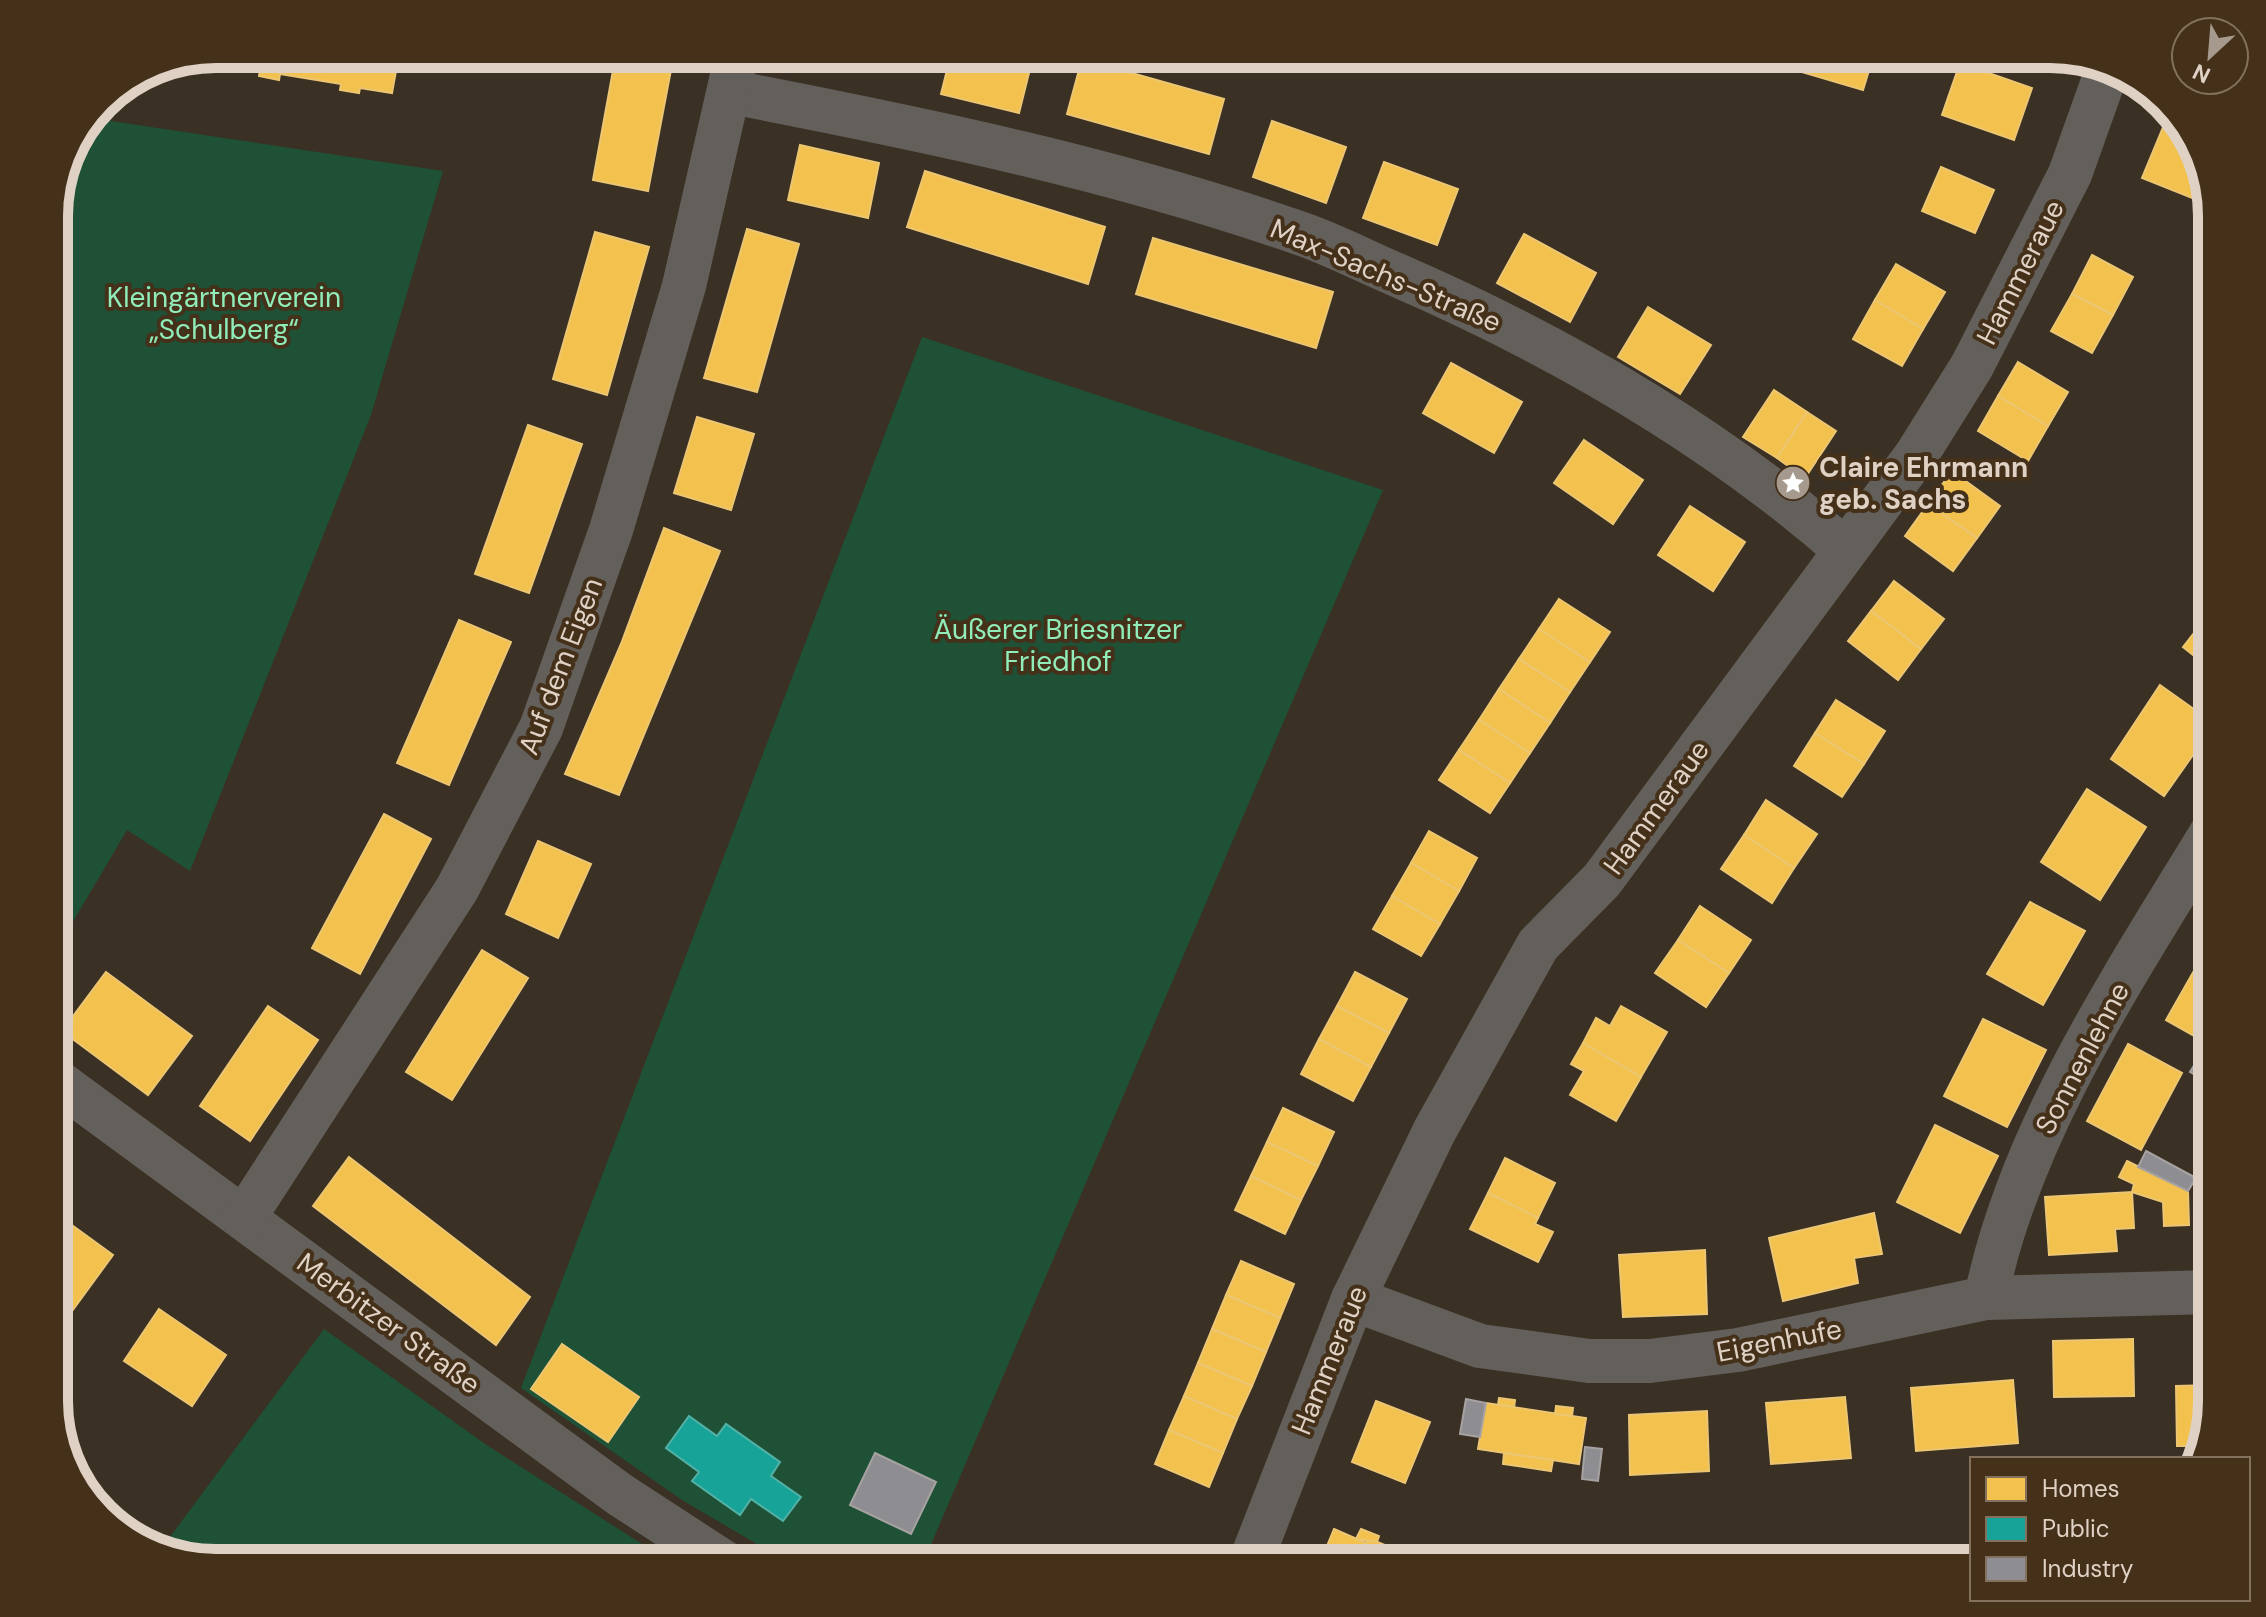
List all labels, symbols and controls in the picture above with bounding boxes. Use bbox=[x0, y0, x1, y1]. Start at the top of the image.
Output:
north arrow bbox=[2170, 16, 2250, 96]
text: N bbox=[2188, 57, 2215, 90]
street label: Hammeraue bbox=[1968, 194, 2073, 351]
street label: Max-Sachs-Straße bbox=[1265, 210, 1507, 341]
park label: Kleingärtnerverein „Schulberg“ bbox=[107, 279, 341, 348]
place label: Claire Ehrmann geb. Sachs bbox=[1819, 449, 2028, 518]
place icon: Claire Ehrmann geb. Sachs bbox=[1774, 464, 1812, 502]
street label: Auf dem Eigen bbox=[510, 572, 611, 760]
park label: Äußerer Briesnitzer Friedhof bbox=[934, 611, 1182, 680]
street label: Hammeraue bbox=[1595, 733, 1718, 882]
street label: Sonnenlehne bbox=[2027, 976, 2138, 1141]
street label: Merbitzer Straße bbox=[289, 1244, 488, 1403]
street label: Hammeraue bbox=[1283, 1280, 1376, 1440]
street label: Eigenhufe bbox=[1713, 1310, 1845, 1371]
legend bbox=[1970, 1457, 2250, 1601]
text: Homes bbox=[2042, 1473, 2120, 1504]
text: Public bbox=[2042, 1513, 2110, 1544]
text: Industry bbox=[2042, 1553, 2133, 1584]

